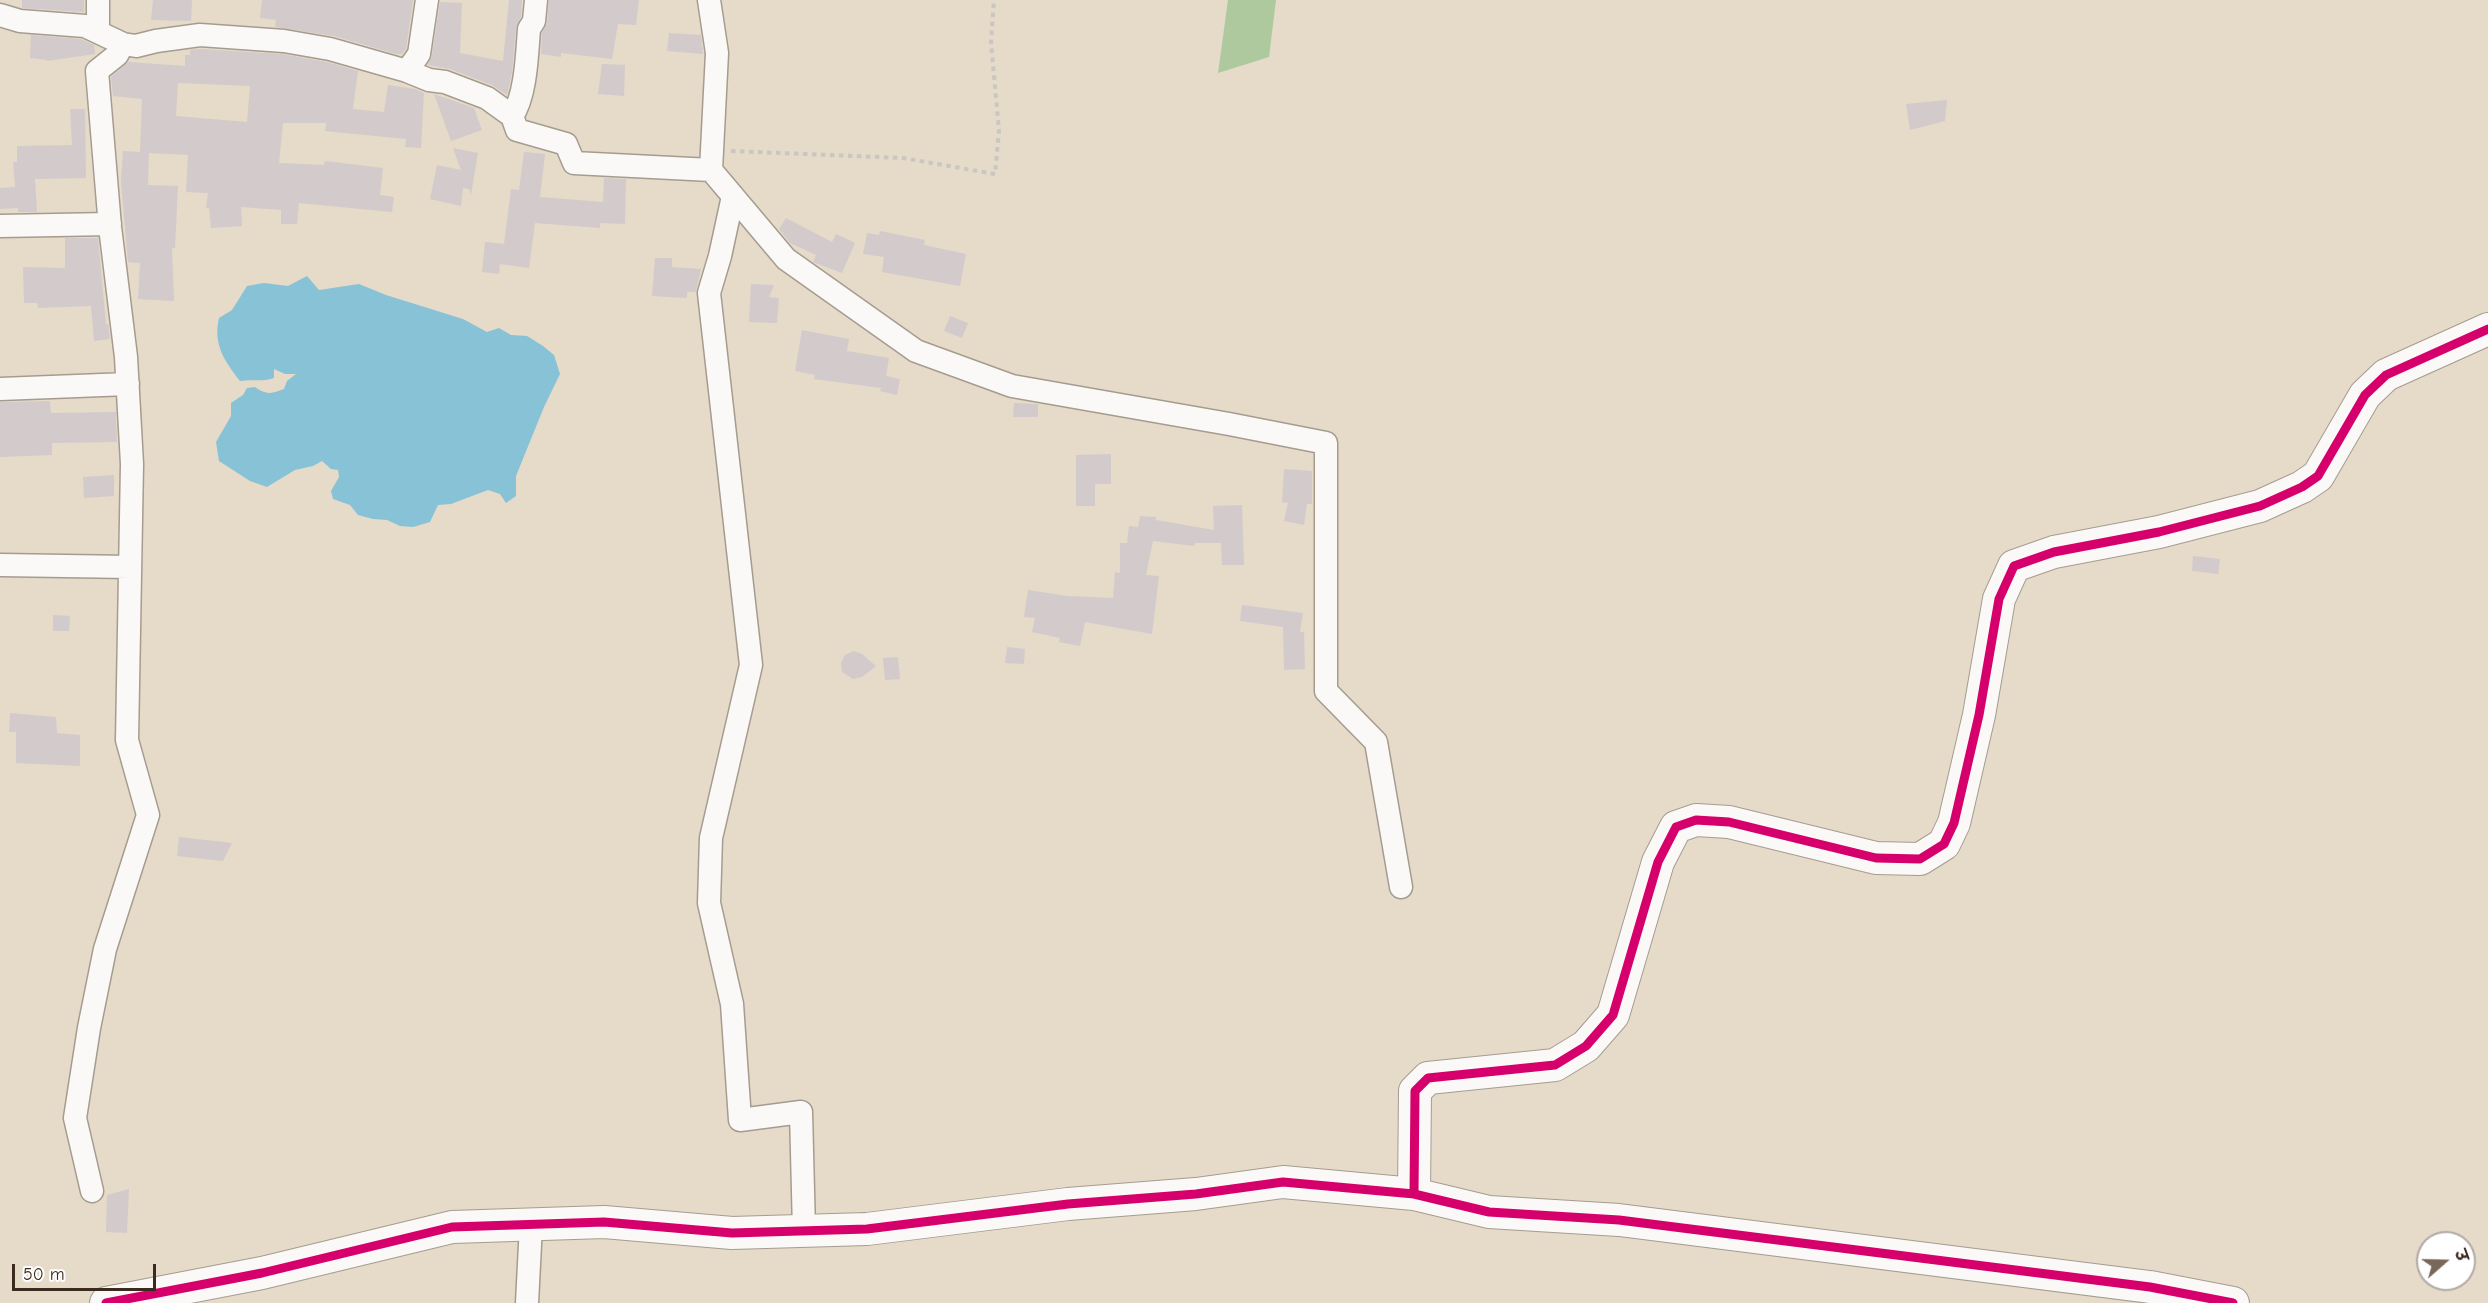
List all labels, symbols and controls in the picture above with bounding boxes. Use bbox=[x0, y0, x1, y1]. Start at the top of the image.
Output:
north arrow bbox=[2416, 1231, 2476, 1291]
text: उ bbox=[2451, 1247, 2471, 1264]
scale bar bbox=[15, 1252, 159, 1290]
text: 50 m bbox=[23, 1264, 65, 1285]

